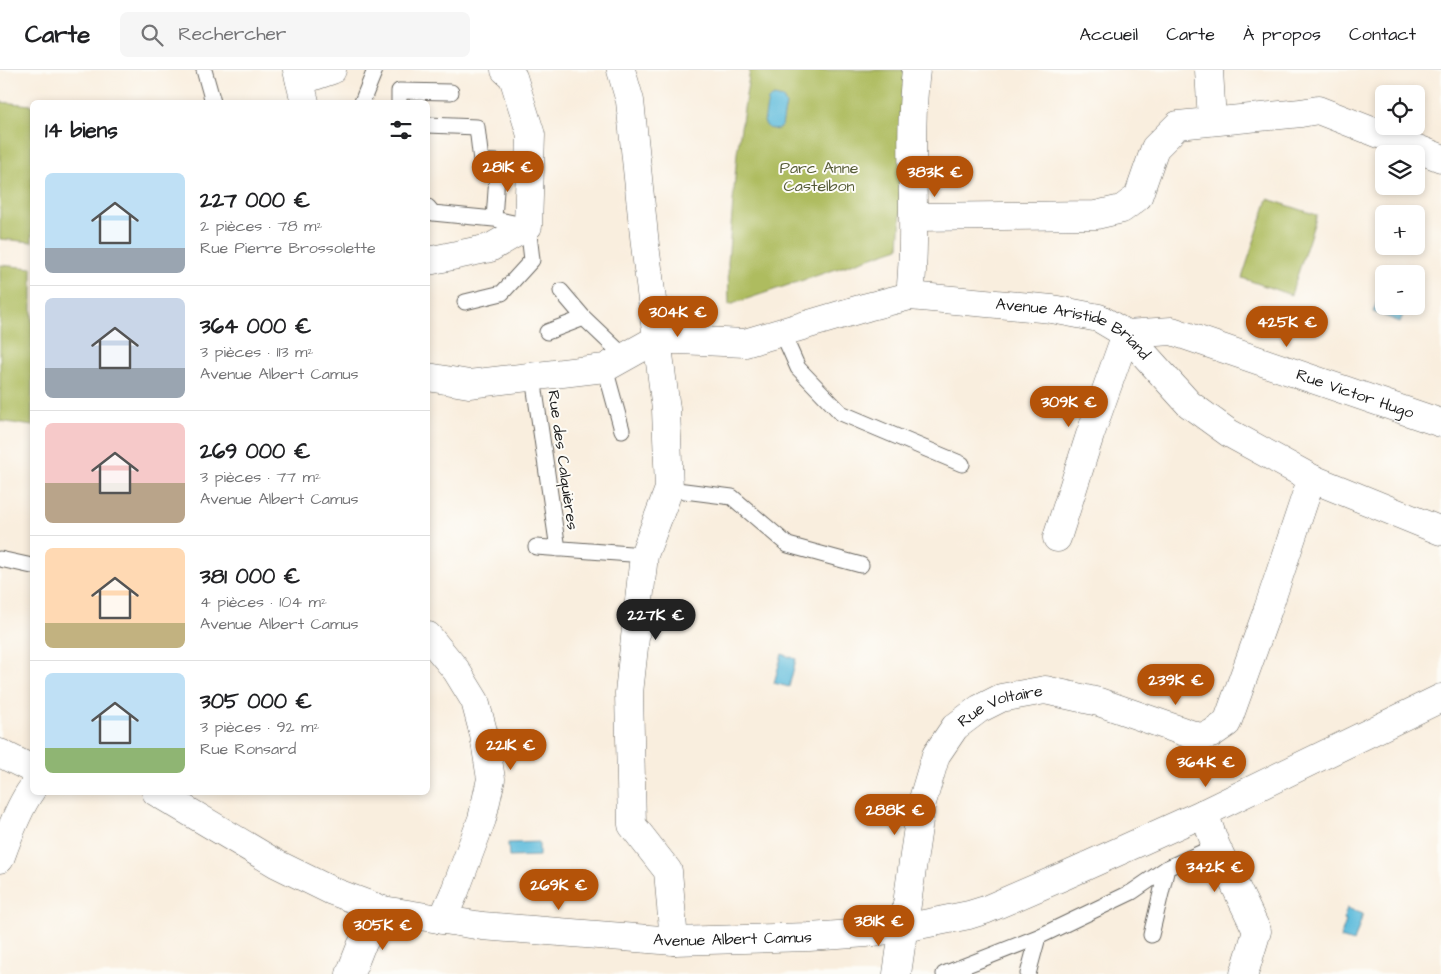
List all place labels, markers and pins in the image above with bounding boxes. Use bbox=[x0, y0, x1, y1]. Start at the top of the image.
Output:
pin: 281K € bbox=[467, 150, 549, 193]
pin: 383K € bbox=[894, 156, 976, 198]
pin: 304K € bbox=[637, 296, 719, 338]
pin: 425K € bbox=[1246, 306, 1328, 348]
pin: 309K € bbox=[1028, 386, 1110, 428]
pin: 227K € bbox=[615, 598, 697, 641]
pin: 239K € bbox=[1135, 664, 1217, 706]
pin: 221K € bbox=[470, 728, 552, 771]
pin: 364K € bbox=[1165, 746, 1247, 788]
pin: 288K € bbox=[854, 794, 936, 836]
pin: 342K € bbox=[1174, 850, 1256, 893]
pin: 269K € bbox=[518, 868, 600, 911]
pin: 381K € bbox=[838, 904, 920, 947]
pin: 305K € bbox=[342, 908, 424, 951]

